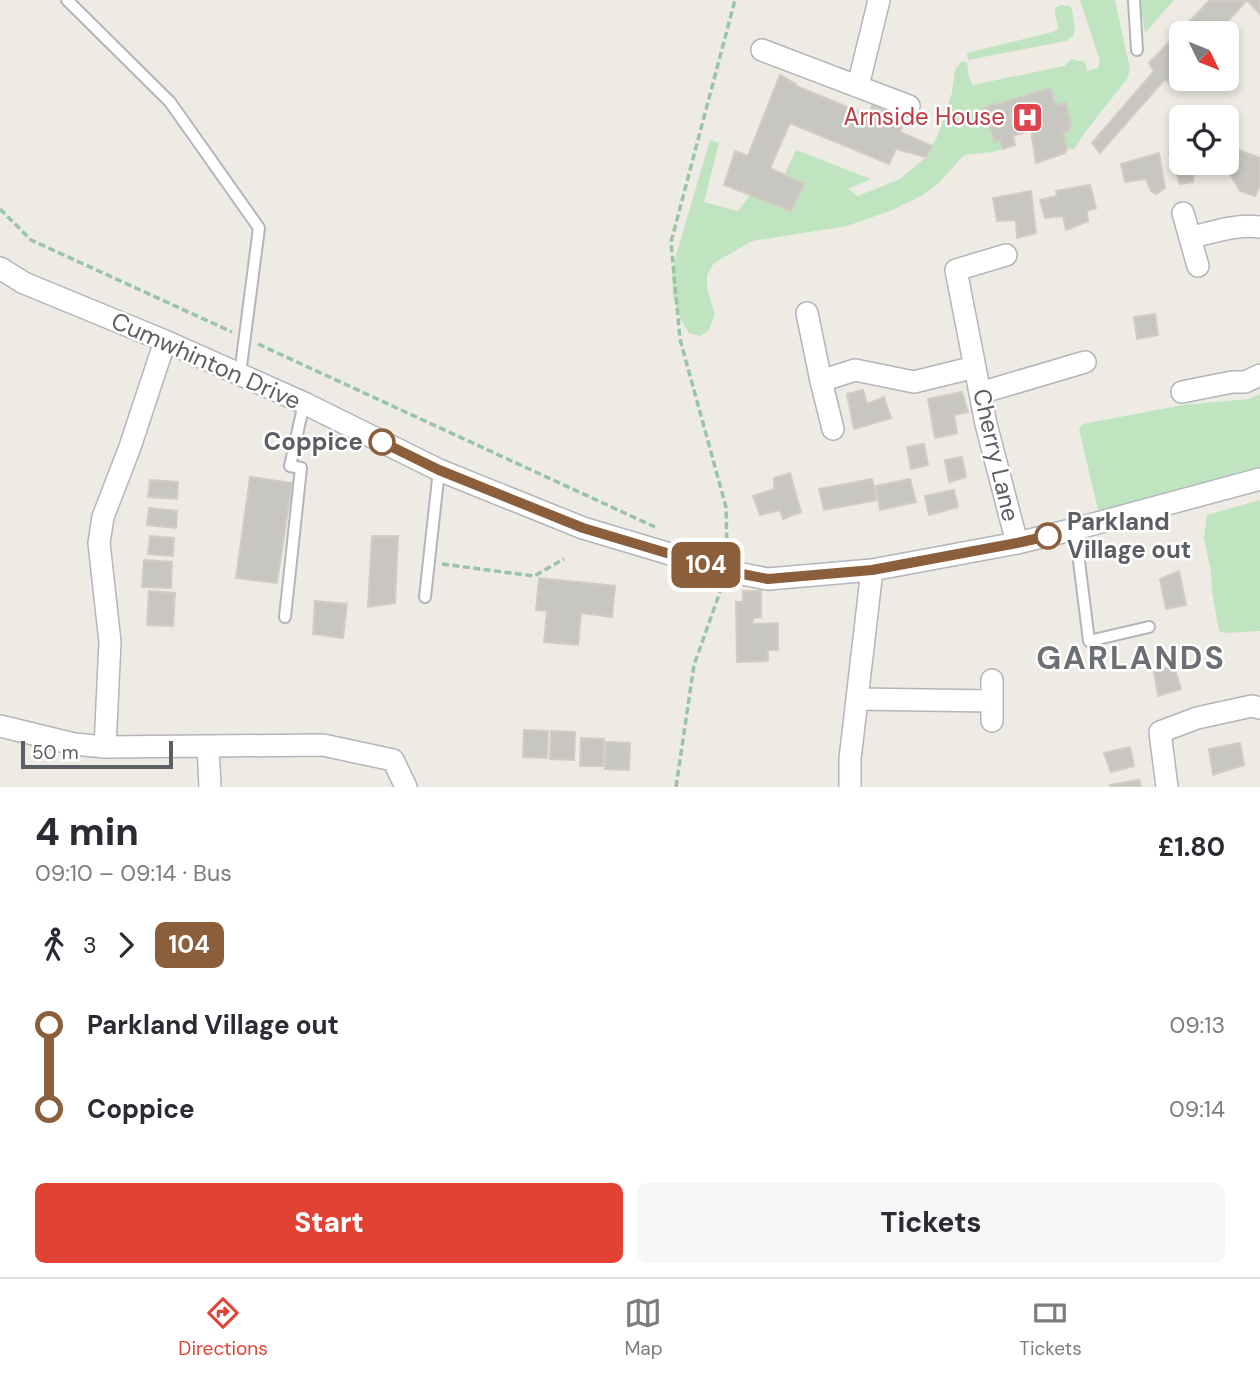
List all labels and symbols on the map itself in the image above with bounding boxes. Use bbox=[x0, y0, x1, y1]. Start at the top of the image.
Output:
north arrow bbox=[1169, 21, 1239, 91]
hospital icon: Arnside House bbox=[1011, 100, 1045, 134]
place label: Arnside House bbox=[844, 101, 1005, 132]
street label: Cumwhinton Drive bbox=[107, 305, 306, 416]
street label: Cherry Lane bbox=[966, 386, 1027, 524]
place label: Coppice bbox=[264, 426, 363, 457]
marker: Coppice bbox=[369, 429, 395, 455]
place label: Parkland Village out bbox=[1067, 506, 1191, 565]
marker: Parkland Village out bbox=[1035, 523, 1061, 549]
line badge: 104 bbox=[666, 542, 746, 588]
district label: GARLANDS bbox=[1036, 637, 1226, 679]
scale bar bbox=[21, 738, 173, 770]

